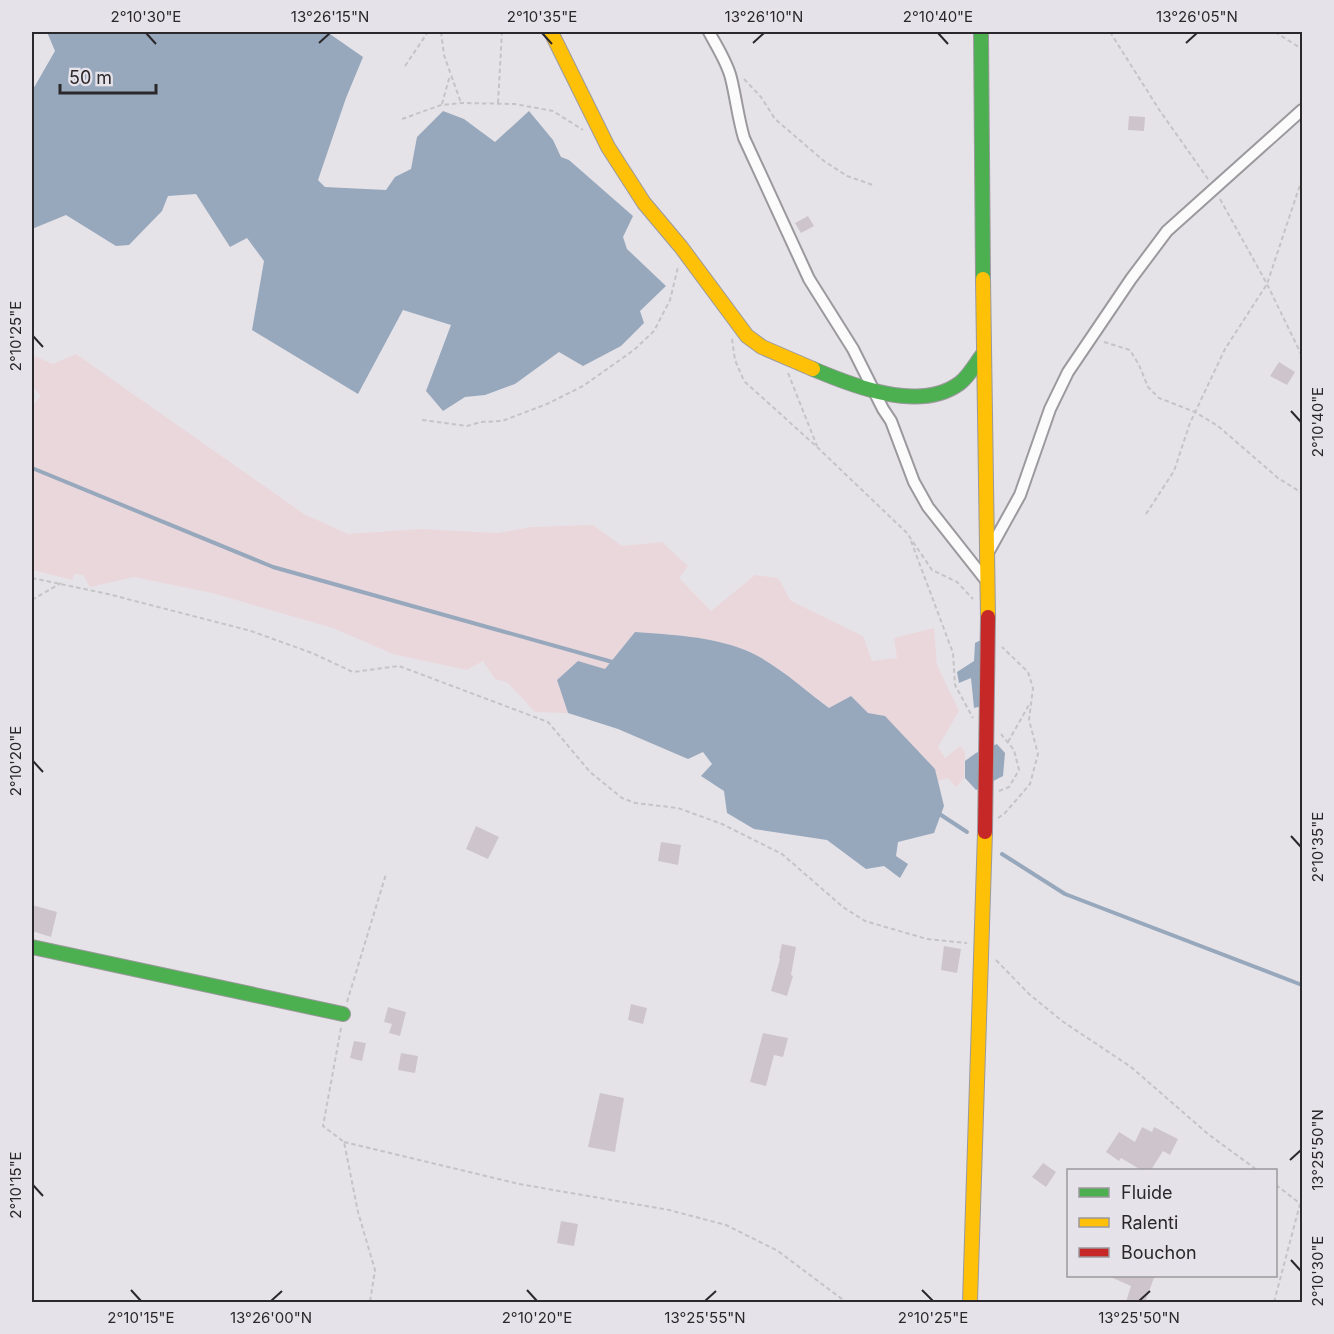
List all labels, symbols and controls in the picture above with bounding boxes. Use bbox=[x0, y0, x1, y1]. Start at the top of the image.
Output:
text: 2°10'30"E bbox=[111, 7, 181, 26]
text: 13°26'15"N bbox=[291, 7, 369, 26]
text: 2°10'35"E bbox=[507, 7, 577, 26]
text: 13°26'10"N bbox=[725, 7, 803, 26]
text: 2°10'40"E bbox=[903, 7, 973, 26]
text: 13°26'05"N bbox=[1156, 7, 1238, 26]
scale bar bbox=[60, 57, 156, 95]
text: 50 m bbox=[69, 67, 112, 88]
text: 2°10'25"E bbox=[6, 301, 25, 371]
text: 2°10'40"E bbox=[1308, 387, 1327, 457]
text: 2°10'20"E bbox=[6, 726, 25, 796]
text: 2°10'35"E bbox=[1308, 812, 1327, 882]
text: 13°25'50"N bbox=[1308, 1109, 1327, 1191]
text: 2°10'15"E bbox=[6, 1151, 25, 1219]
legend bbox=[1067, 1169, 1277, 1277]
text: Fluide bbox=[1121, 1182, 1173, 1203]
text: Ralenti bbox=[1121, 1212, 1178, 1233]
text: 2°10'30"E bbox=[1308, 1236, 1327, 1306]
text: Bouchon bbox=[1121, 1242, 1197, 1263]
text: 2°10'15"E bbox=[107, 1308, 175, 1327]
text: 13°26'00"N bbox=[230, 1308, 312, 1327]
text: 2°10'20"E bbox=[502, 1308, 572, 1327]
text: 13°25'55"N bbox=[664, 1308, 746, 1327]
text: 2°10'25"E bbox=[898, 1308, 968, 1327]
text: 13°25'50"N bbox=[1098, 1308, 1180, 1327]

